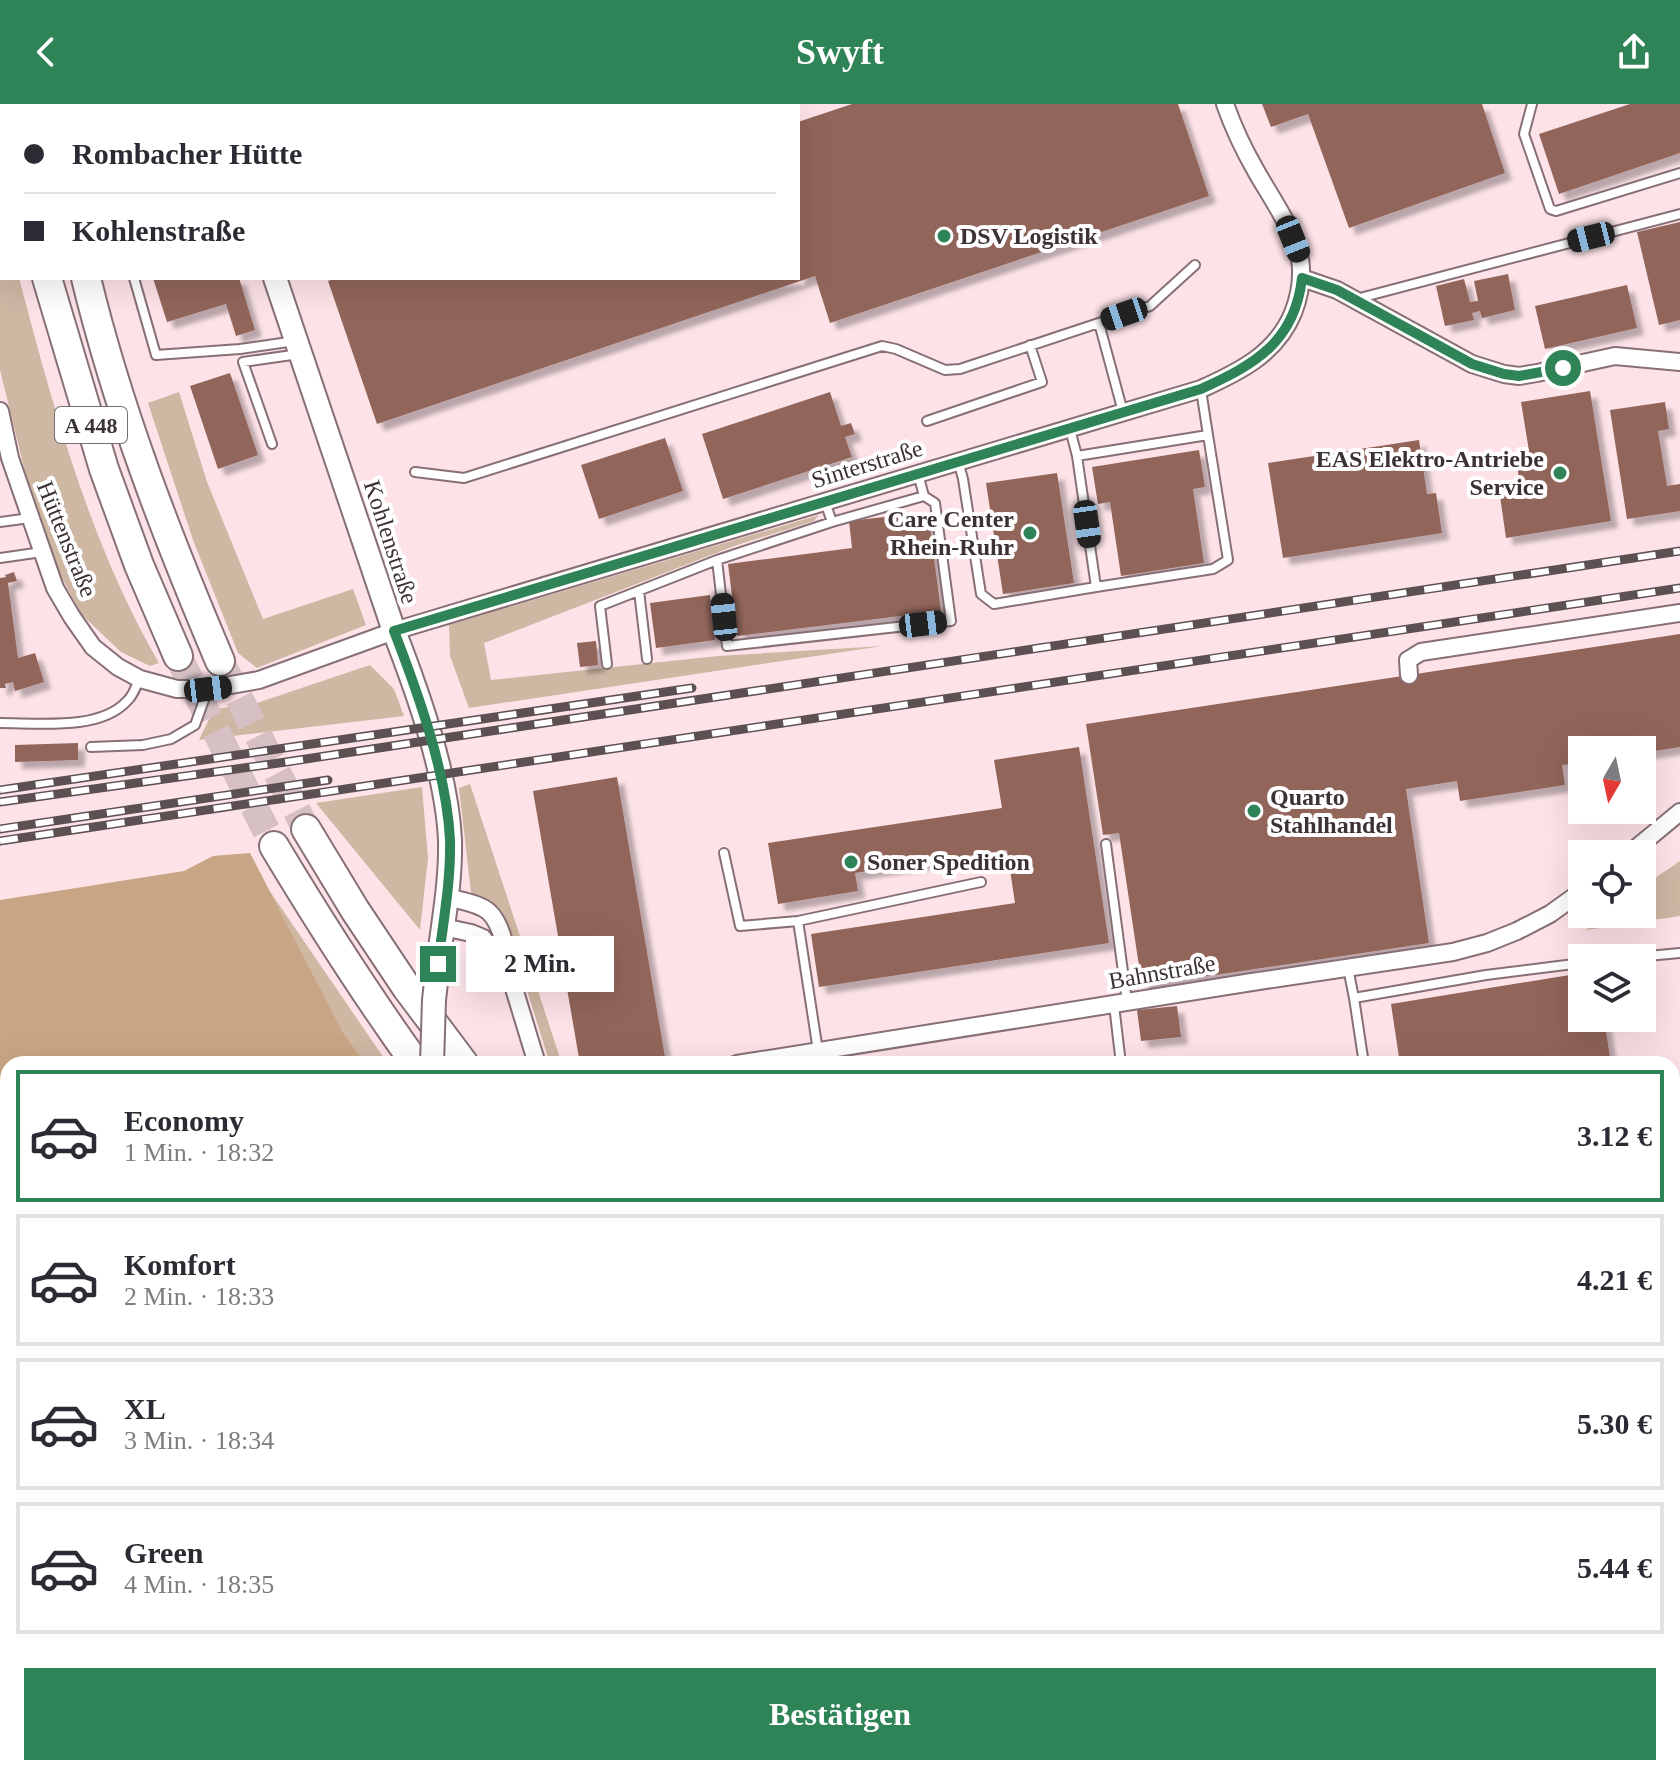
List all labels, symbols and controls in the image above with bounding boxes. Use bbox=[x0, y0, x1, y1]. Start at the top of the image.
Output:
icon: back bbox=[24, 30, 68, 74]
icon: share bbox=[1612, 30, 1656, 74]
text: Swyft bbox=[796, 32, 884, 72]
text: Rombacher Hütte bbox=[72, 137, 302, 170]
car bbox=[1273, 212, 1313, 266]
text: Kohlenstraße bbox=[72, 214, 245, 247]
car bbox=[1565, 220, 1617, 254]
place label: DSV Logistik bbox=[960, 223, 1098, 249]
marker: DSV Logistik bbox=[935, 227, 953, 245]
car bbox=[1097, 295, 1151, 333]
route start bbox=[1545, 350, 1581, 386]
road number: A 448 bbox=[55, 407, 127, 443]
street label: Sinterstraße bbox=[808, 435, 926, 493]
place label: EAS Elektro-Antriebe Service bbox=[1316, 446, 1544, 500]
marker: EAS Elektro-Antriebe Service bbox=[1551, 464, 1569, 482]
street label: Hüttenstraße bbox=[32, 477, 102, 601]
street label: Kohlenstraße bbox=[359, 477, 423, 607]
car bbox=[1072, 499, 1102, 549]
place label: Care Center Rhein-Ruhr bbox=[887, 506, 1014, 560]
marker: Care Center Rhein-Ruhr bbox=[1021, 524, 1039, 542]
car bbox=[710, 592, 738, 642]
car bbox=[898, 609, 948, 639]
car bbox=[183, 674, 233, 704]
north arrow bbox=[1568, 736, 1656, 824]
map controls bbox=[1568, 736, 1656, 1032]
place label: Quarto Stahlhandel bbox=[1270, 784, 1393, 838]
marker: Quarto Stahlhandel bbox=[1245, 802, 1263, 820]
button: locate bbox=[1568, 840, 1656, 928]
place label: Soner Spedition bbox=[867, 849, 1030, 875]
marker: Soner Spedition bbox=[842, 853, 860, 871]
callout: 2 Min. bbox=[466, 936, 614, 992]
button: layers bbox=[1568, 944, 1656, 1032]
route end bbox=[420, 946, 456, 982]
text: 2 Min. bbox=[504, 949, 576, 978]
street label: Bahnstraße bbox=[1107, 950, 1217, 994]
icon: car bbox=[28, 1100, 100, 1172]
text: Economy bbox=[124, 1104, 244, 1137]
text: 3.12 € bbox=[1577, 1119, 1652, 1152]
text: 1 Min. · 18:32 bbox=[124, 1138, 274, 1167]
icon: car bbox=[28, 1244, 100, 1316]
text: Komfort bbox=[124, 1248, 236, 1281]
text: 4.21 € bbox=[1577, 1263, 1652, 1296]
text: 2 Min. · 18:33 bbox=[124, 1282, 274, 1311]
icon: car bbox=[28, 1388, 100, 1460]
text: XL bbox=[124, 1392, 166, 1425]
text: 5.30 € bbox=[1577, 1407, 1652, 1440]
text: 3 Min. · 18:34 bbox=[124, 1426, 274, 1455]
icon: car bbox=[28, 1532, 100, 1604]
text: Green bbox=[124, 1536, 203, 1569]
text: 5.44 € bbox=[1577, 1551, 1652, 1584]
text: 4 Min. · 18:35 bbox=[124, 1570, 274, 1599]
button: Bestätigen bbox=[24, 1668, 1656, 1760]

